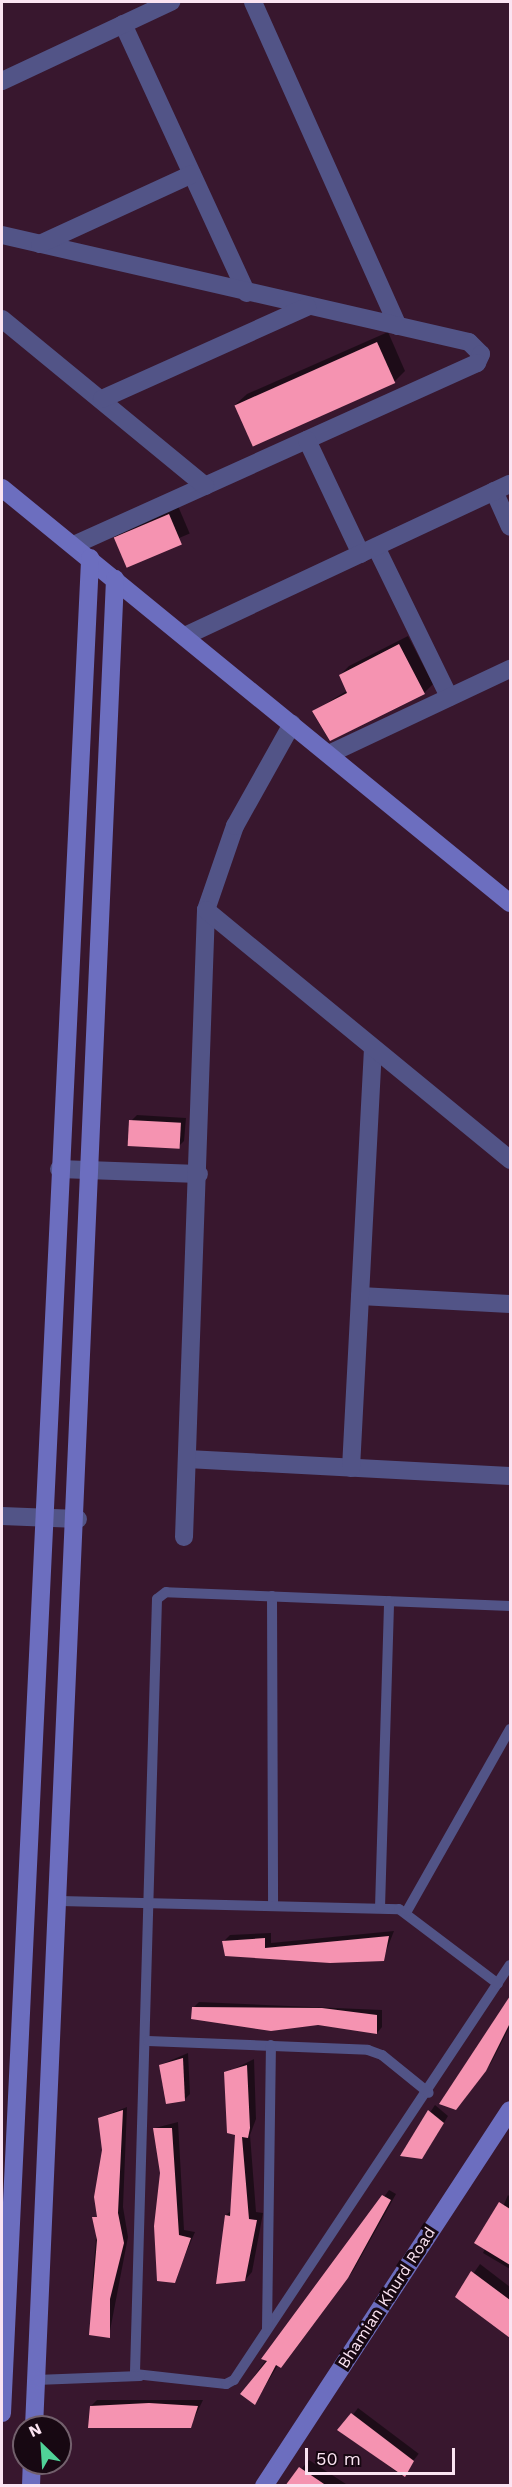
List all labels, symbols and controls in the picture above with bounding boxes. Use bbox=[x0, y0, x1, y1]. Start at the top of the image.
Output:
street label: Bhamian Khurd Road bbox=[334, 2224, 440, 2372]
north arrow bbox=[12, 2415, 72, 2475]
text: N bbox=[26, 2419, 44, 2441]
scale bar bbox=[308, 2436, 458, 2474]
text: 50 m bbox=[316, 2448, 361, 2469]

